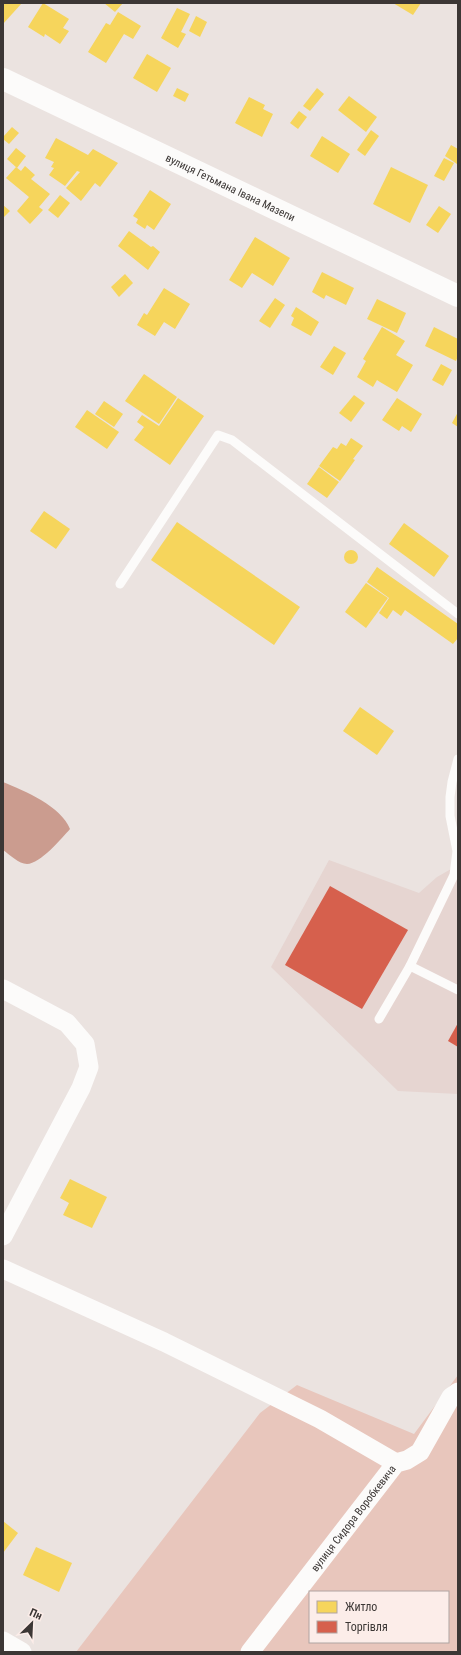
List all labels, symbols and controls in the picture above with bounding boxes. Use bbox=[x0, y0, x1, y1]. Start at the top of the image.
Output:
street label: вулиця Гетьмана Івана Мазепи bbox=[164, 151, 297, 224]
street label: вулиця Сидора Воробкевича bbox=[308, 1462, 399, 1574]
legend bbox=[309, 1591, 449, 1643]
text: Житло bbox=[345, 1600, 377, 1614]
north arrow bbox=[12, 1603, 52, 1643]
text: Пн bbox=[28, 1606, 44, 1623]
text: Торгівля bbox=[345, 1620, 388, 1634]

